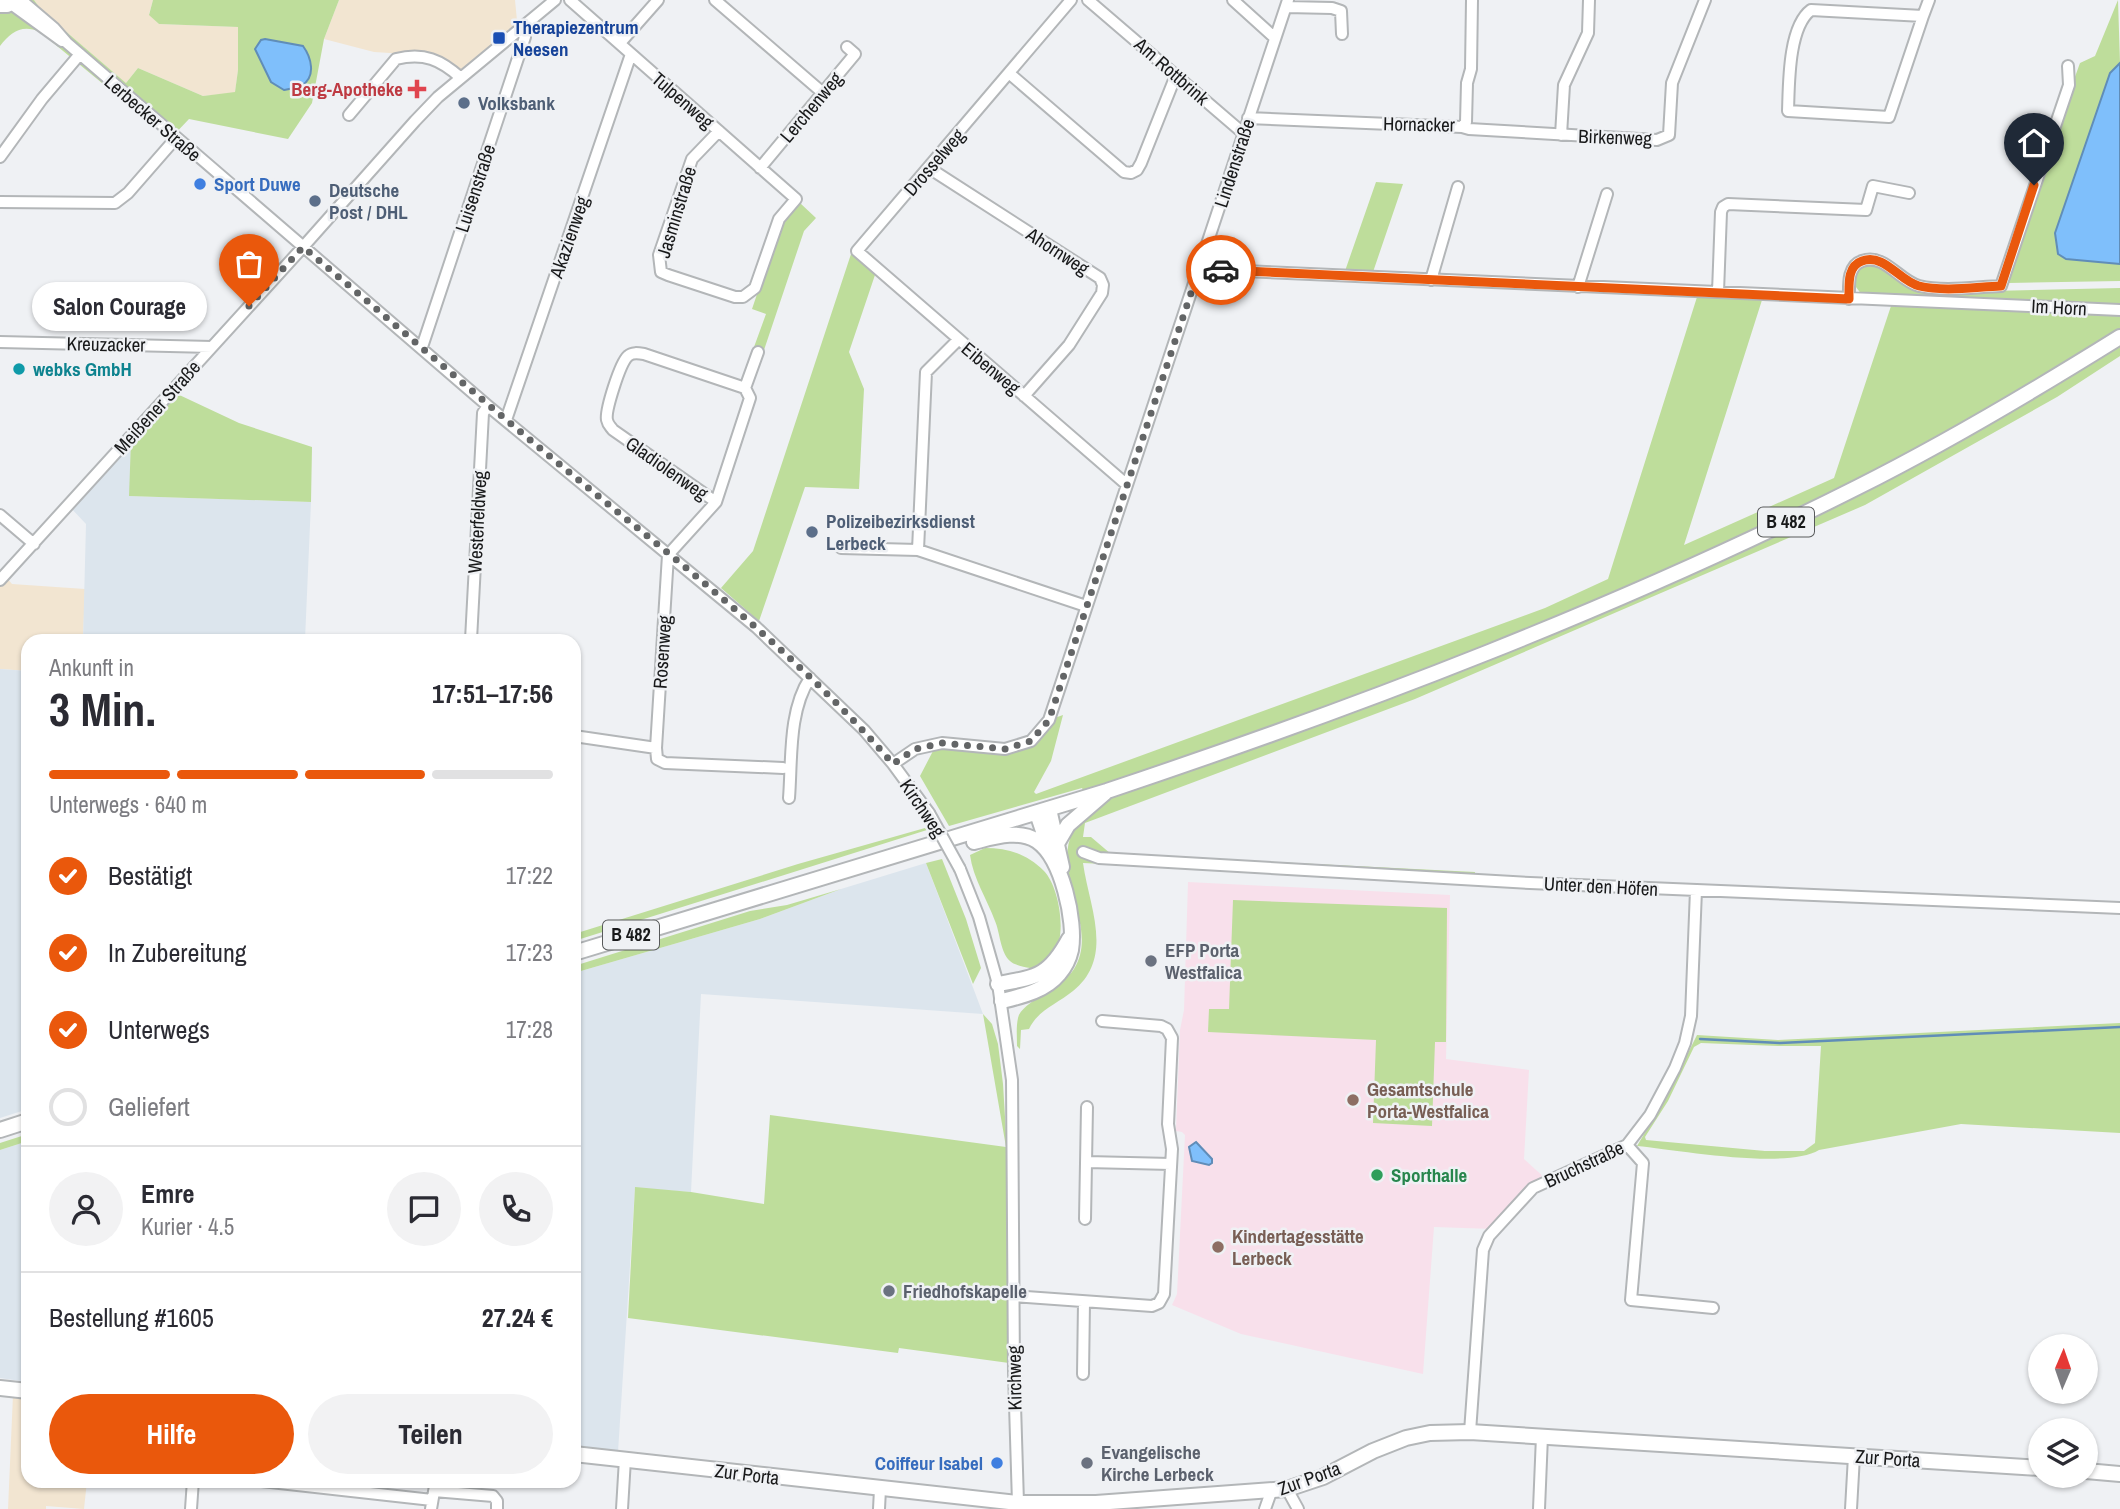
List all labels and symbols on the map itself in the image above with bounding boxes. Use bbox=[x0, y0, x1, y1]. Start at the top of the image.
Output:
place label: Therapiezentrum Neesen bbox=[513, 14, 639, 62]
marker: Therapiezentrum Neesen bbox=[491, 30, 507, 46]
street label: Am Rottbrink bbox=[1128, 31, 1215, 111]
street label: Tulpenweg bbox=[646, 66, 720, 135]
street label: Lerchenweg bbox=[774, 66, 848, 148]
street label: Lerbecker Straße bbox=[99, 69, 207, 167]
place label: Berg-Apotheke bbox=[291, 76, 403, 102]
marker: Berg-Apotheke bbox=[409, 81, 425, 97]
place label: Volksbank bbox=[478, 90, 555, 116]
marker: Volksbank bbox=[456, 95, 472, 111]
street label: Hornacker bbox=[1383, 110, 1456, 138]
pin bbox=[2004, 113, 2064, 185]
street label: Lindenstraße bbox=[1207, 115, 1261, 211]
street label: Drosselweg bbox=[897, 123, 971, 201]
street label: Birkenweg bbox=[1578, 123, 1653, 151]
street label: Luisenstraße bbox=[449, 141, 501, 235]
street label: Jasminstraße bbox=[650, 163, 702, 261]
place label: Sport Duwe bbox=[214, 171, 301, 197]
marker: Sport Duwe bbox=[192, 176, 208, 192]
place label: Deutsche Post / DHL bbox=[329, 177, 408, 225]
street label: Akazienweg bbox=[543, 192, 595, 282]
marker: Deutsche Post / DHL bbox=[307, 193, 323, 209]
street label: Ahornweg bbox=[1021, 220, 1095, 281]
pin bbox=[219, 234, 279, 306]
courier bbox=[1186, 235, 1256, 305]
callout: Salon Courage bbox=[32, 282, 207, 330]
street label: Im Horn bbox=[2031, 293, 2087, 321]
street label: Kreuzacker bbox=[66, 330, 146, 358]
street label: Eibenweg bbox=[956, 336, 1026, 400]
street label: Meißener Straße bbox=[108, 355, 206, 459]
place label: webks GmbH bbox=[33, 356, 132, 382]
marker: webks GmbH bbox=[11, 361, 27, 377]
street label: Gladiolenweg bbox=[621, 430, 714, 506]
street label: Westerfeldweg bbox=[461, 470, 493, 574]
place label: Polizeibezirksdienst Lerbeck bbox=[826, 508, 975, 556]
road number: B 482 bbox=[1758, 508, 1814, 536]
marker: Polizeibezirksdienst Lerbeck bbox=[804, 524, 820, 540]
street label: Rosenweg bbox=[646, 614, 678, 690]
street label: Kirchweg bbox=[894, 774, 952, 842]
street label: Unter den Höfen bbox=[1543, 870, 1659, 902]
road number: B 482 bbox=[603, 920, 659, 950]
place label: EFP Porta Westfalica bbox=[1165, 937, 1242, 985]
marker: EFP Porta Westfalica bbox=[1143, 953, 1159, 969]
place label: Gesamtschule Porta-Westfalica bbox=[1367, 1076, 1489, 1124]
marker: Gesamtschule Porta-Westfalica bbox=[1345, 1092, 1361, 1108]
street label: Bruchstraße bbox=[1540, 1134, 1628, 1194]
place label: Sporthalle bbox=[1391, 1162, 1468, 1188]
marker: Sporthalle bbox=[1369, 1167, 1385, 1183]
place label: Kindertagesstätte Lerbeck bbox=[1232, 1223, 1364, 1271]
marker: Kindertagesstätte Lerbeck bbox=[1210, 1239, 1226, 1255]
place label: Friedhofskapelle bbox=[903, 1278, 1027, 1304]
marker: Friedhofskapelle bbox=[881, 1283, 897, 1299]
north arrow bbox=[2028, 1334, 2098, 1404]
street label: Kirchweg bbox=[1000, 1345, 1028, 1411]
place label: Evangelische Kirche Lerbeck bbox=[1101, 1439, 1214, 1487]
street label: Zur Porta bbox=[1855, 1443, 1922, 1473]
place label: Coiffeur Isabel bbox=[875, 1450, 983, 1476]
marker: Coiffeur Isabel bbox=[989, 1455, 1005, 1471]
marker: Evangelische Kirche Lerbeck bbox=[1079, 1455, 1095, 1471]
street label: Zur Porta bbox=[1274, 1455, 1344, 1501]
street label: Zur Porta bbox=[713, 1457, 781, 1491]

